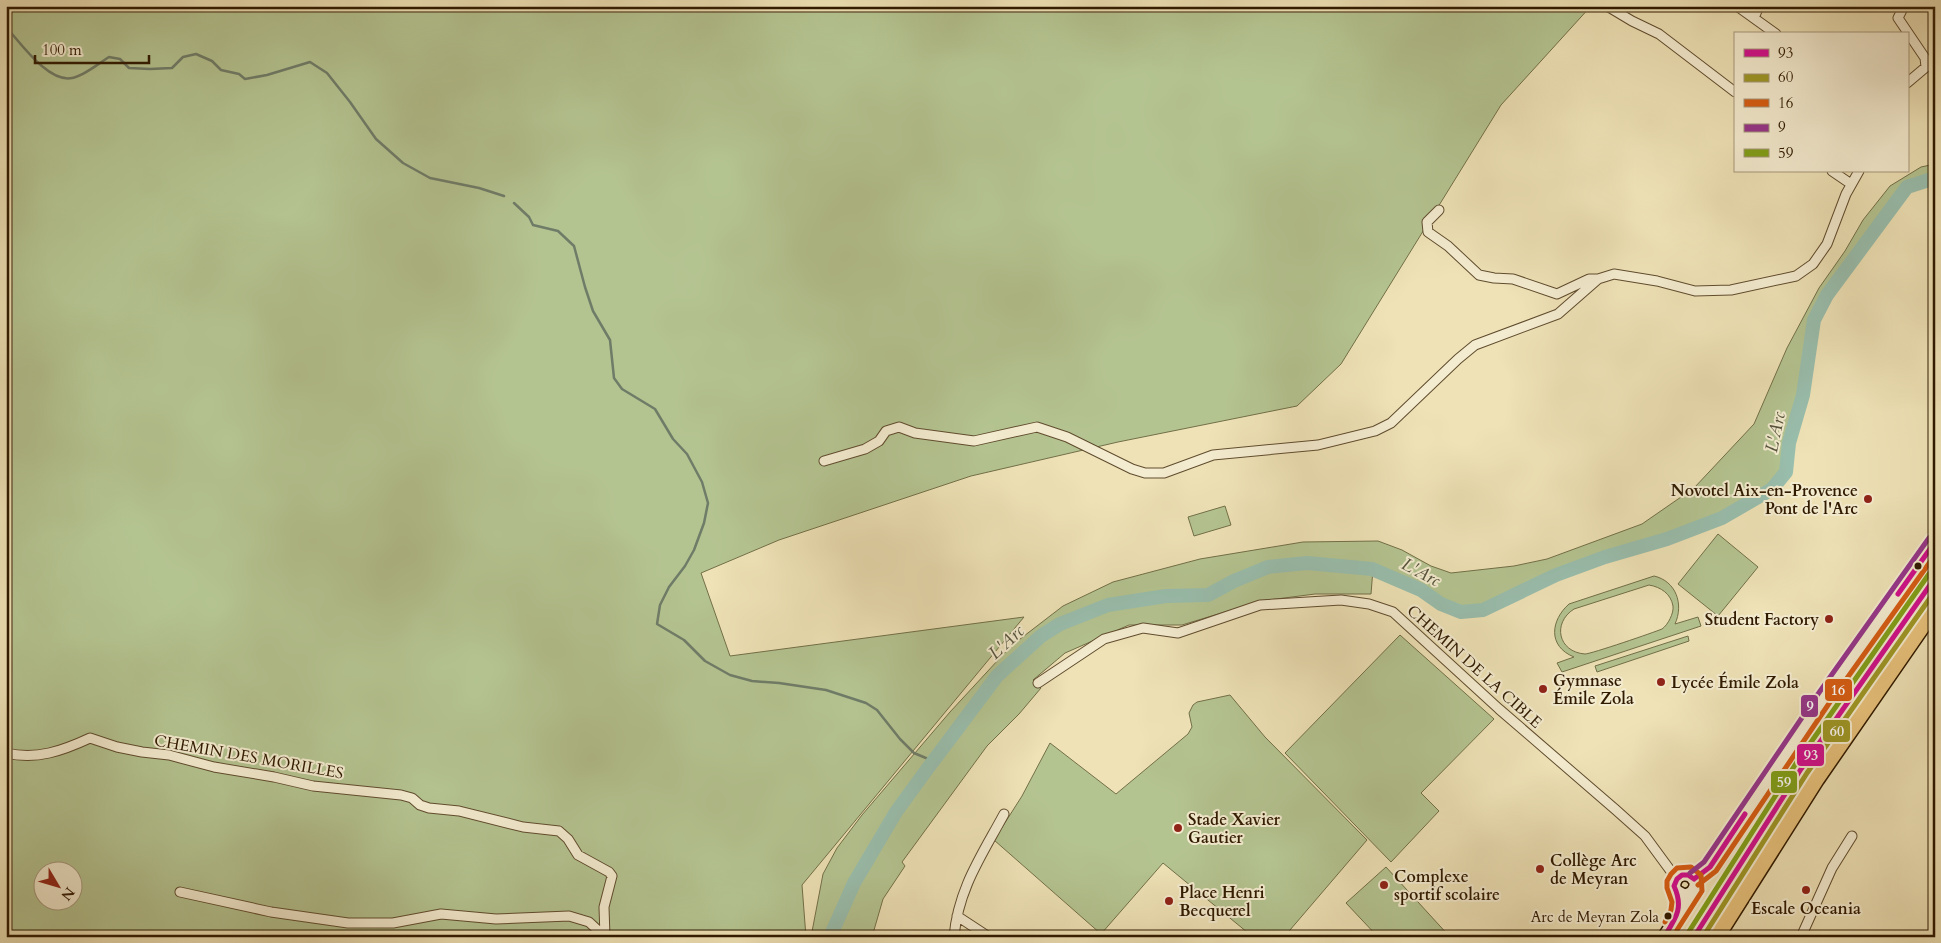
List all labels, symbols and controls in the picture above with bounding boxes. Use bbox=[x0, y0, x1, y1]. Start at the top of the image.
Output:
scale bar bbox=[35, 32, 149, 64]
legend bbox=[1734, 32, 1908, 172]
text: 100 m bbox=[42, 40, 82, 60]
text: 93 bbox=[1778, 43, 1793, 63]
text: 60 bbox=[1778, 67, 1794, 87]
text: 16 bbox=[1778, 93, 1794, 113]
text: 9 bbox=[1778, 117, 1786, 137]
text: 59 bbox=[1778, 143, 1794, 163]
water label: L'Arc bbox=[1759, 410, 1792, 455]
place label: Novotel Aix-en-Provence Pont de l'Arc bbox=[1671, 480, 1858, 520]
marker: Novotel Aix-en-Provence Pont de l'Arc bbox=[1862, 493, 1874, 505]
water label: L'Arc bbox=[1397, 552, 1445, 593]
unlabelled marker bbox=[1913, 561, 1923, 571]
street label: CHEMIN DE LA CIBLE bbox=[1402, 600, 1547, 733]
place label: Student Factory bbox=[1705, 609, 1819, 631]
marker: Student Factory bbox=[1823, 613, 1835, 625]
water label: L'Arc bbox=[983, 619, 1030, 665]
place label: Gymnase Émile Zola bbox=[1553, 670, 1634, 710]
place label: Lycée Émile Zola bbox=[1671, 671, 1799, 694]
marker: Lycée Émile Zola bbox=[1655, 676, 1667, 688]
line badge: 16 bbox=[1824, 678, 1853, 702]
text: 16 bbox=[1831, 681, 1845, 700]
marker: Gymnase Émile Zola bbox=[1537, 683, 1549, 695]
line badge: 9 bbox=[1800, 694, 1819, 718]
text: 9 bbox=[1806, 697, 1814, 716]
line badge: 60 bbox=[1822, 719, 1851, 743]
text: 60 bbox=[1830, 722, 1844, 741]
street label: CHEMIN DES MORILLES bbox=[152, 729, 345, 784]
line badge: 93 bbox=[1796, 743, 1825, 767]
text: 93 bbox=[1804, 746, 1818, 765]
line badge: 59 bbox=[1770, 770, 1798, 794]
text: 59 bbox=[1777, 773, 1791, 792]
place label: Stade Xavier Gautier bbox=[1188, 809, 1281, 849]
marker: Stade Xavier Gautier bbox=[1172, 822, 1184, 834]
place label: Collège Arc de Meyran bbox=[1550, 850, 1637, 890]
north arrow bbox=[32, 860, 82, 910]
marker: Collège Arc de Meyran bbox=[1534, 863, 1546, 875]
place label: Complexe sportif scolaire bbox=[1394, 866, 1500, 906]
marker: Complexe sportif scolaire bbox=[1378, 879, 1390, 891]
place label: Place Henri Becquerel bbox=[1179, 882, 1265, 922]
text: N bbox=[57, 883, 79, 904]
marker: Escale Oceania bbox=[1800, 884, 1812, 896]
marker: Place Henri Becquerel bbox=[1163, 895, 1175, 907]
place label: Escale Oceania bbox=[1751, 898, 1861, 920]
place label: Arc de Meyran Zola bbox=[1531, 907, 1660, 927]
marker: Arc de Meyran Zola bbox=[1663, 911, 1673, 921]

